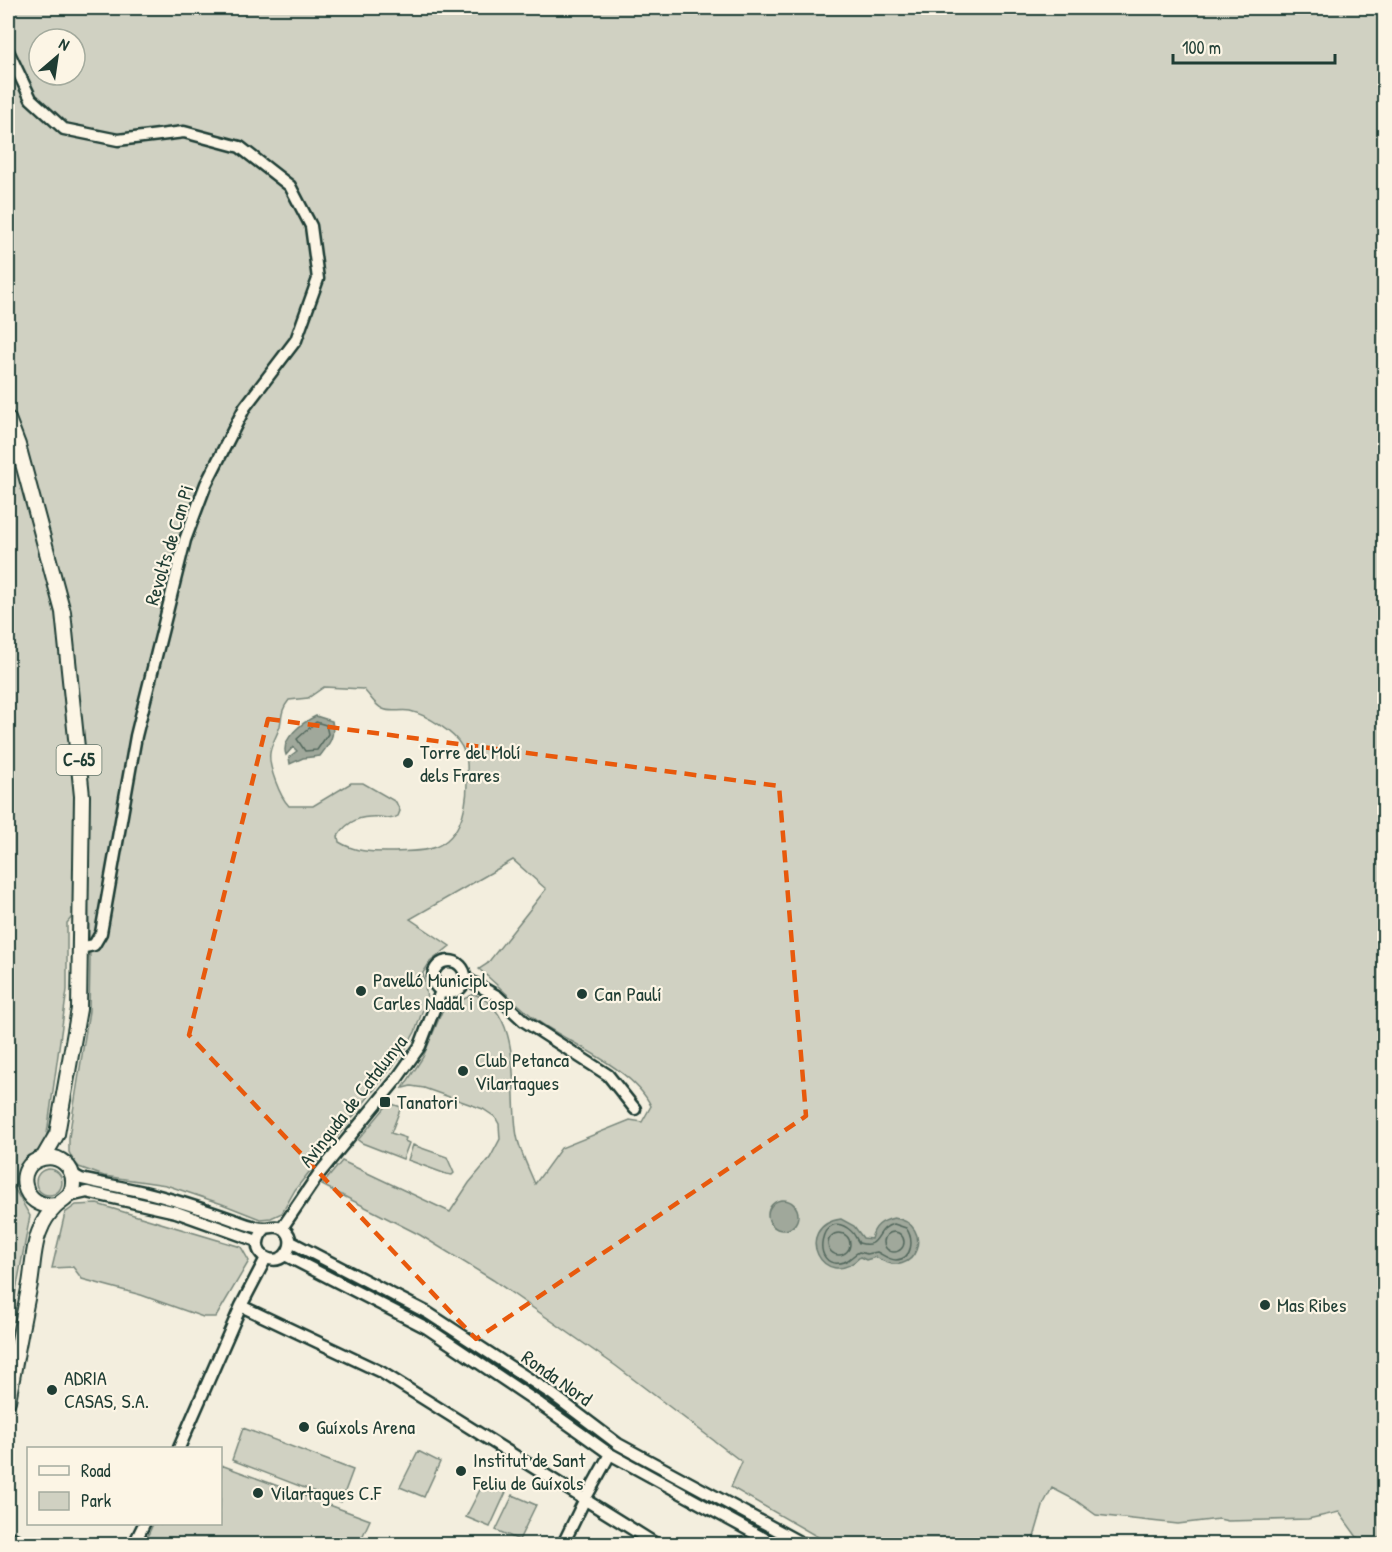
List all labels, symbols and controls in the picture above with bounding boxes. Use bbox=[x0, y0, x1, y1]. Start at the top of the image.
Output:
north arrow bbox=[27, 27, 87, 87]
scale bar bbox=[1173, 27, 1335, 65]
text: N bbox=[55, 32, 74, 56]
text: 100 m bbox=[1182, 35, 1221, 60]
street label: Revolts de Can Pi bbox=[137, 481, 200, 608]
place label: Torre del Molí dels Frares bbox=[420, 738, 521, 788]
road number: C-65 bbox=[56, 745, 101, 775]
marker: Torre del Molí dels Frares bbox=[401, 756, 415, 770]
place label: Pavelló Municipl Carles Nadal i Cosp bbox=[373, 966, 514, 1016]
place label: Can Paulí bbox=[594, 980, 662, 1007]
marker: Pavelló Municipl Carles Nadal i Cosp bbox=[354, 984, 368, 998]
marker: Can Paulí bbox=[575, 987, 589, 1001]
street label: Avinguda de Catalunya bbox=[292, 1029, 413, 1172]
place label: Club Petanca Vilartagues bbox=[475, 1046, 569, 1096]
marker: Club Petanca Vilartagues bbox=[456, 1064, 470, 1078]
place label: Tanatori bbox=[397, 1088, 458, 1115]
marker: Tanatori bbox=[378, 1095, 392, 1109]
place label: Mas Ribes bbox=[1277, 1291, 1347, 1318]
marker: Mas Ribes bbox=[1258, 1298, 1272, 1312]
street label: Ronda Nord bbox=[517, 1343, 598, 1412]
place label: ADRIA CASAS, S.A. bbox=[64, 1364, 149, 1414]
marker: ADRIA CASAS, S.A. bbox=[45, 1383, 59, 1397]
place label: Guíxols Arena bbox=[316, 1413, 415, 1440]
marker: Guíxols Arena bbox=[297, 1420, 311, 1434]
place label: Institut de Sant Feliu de Guíxols bbox=[472, 1446, 587, 1496]
legend bbox=[27, 1447, 222, 1525]
text: Road bbox=[81, 1458, 111, 1483]
marker: Institut de Sant Feliu de Guíxols bbox=[454, 1464, 468, 1478]
place label: Vilartagues C.F bbox=[270, 1479, 382, 1506]
marker: Vilartagues C.F bbox=[251, 1486, 265, 1500]
text: Park bbox=[81, 1488, 112, 1513]

